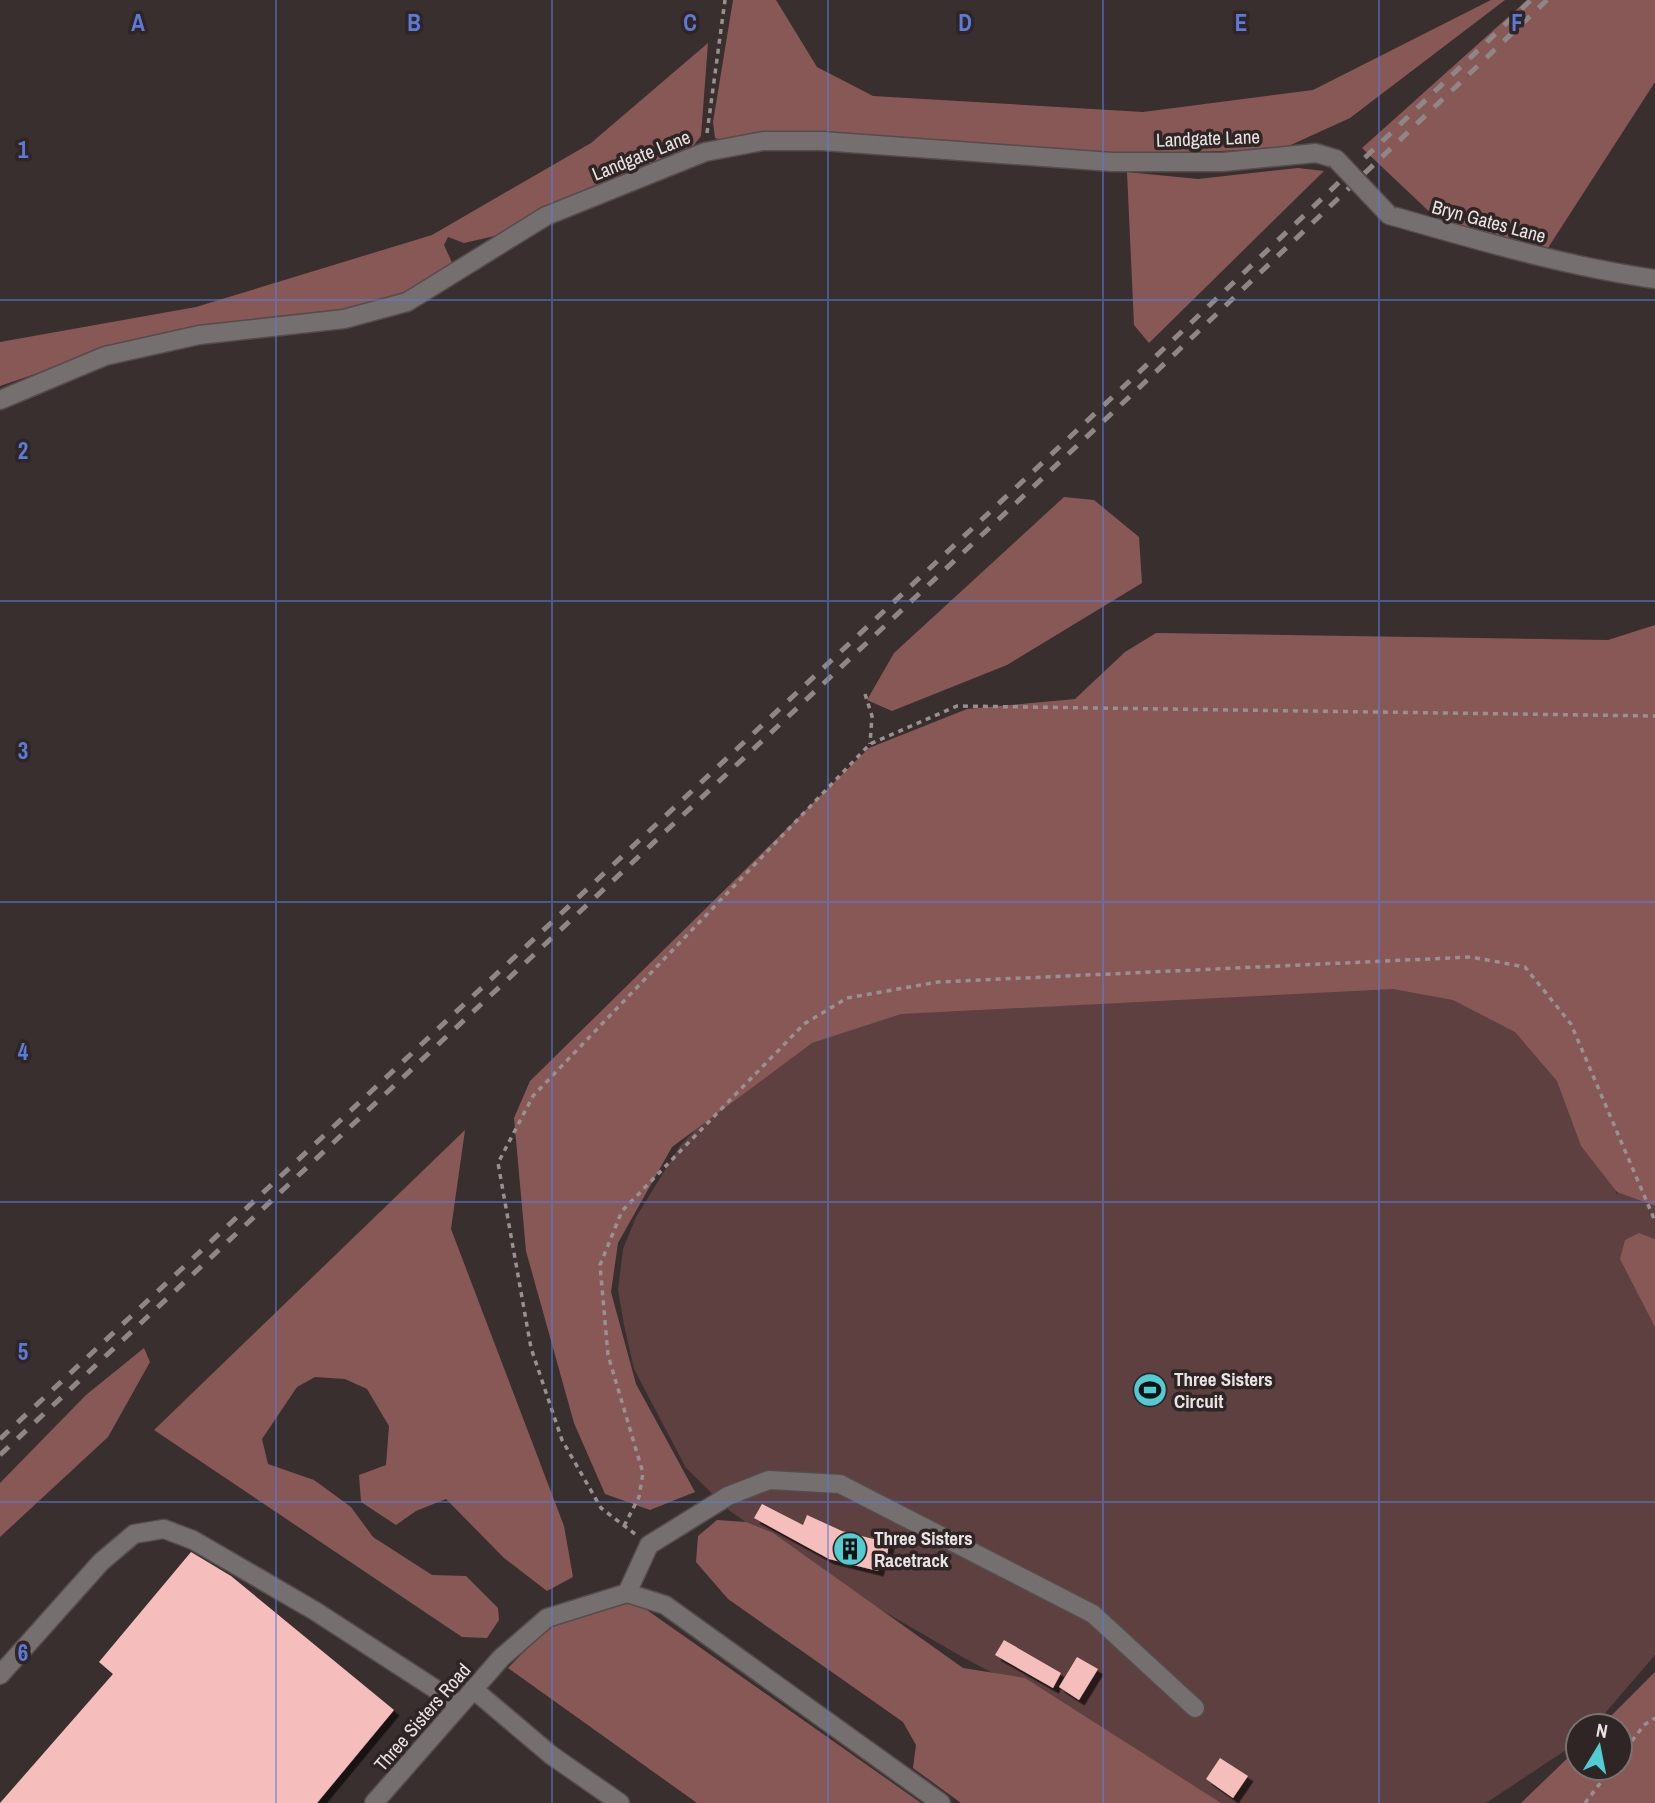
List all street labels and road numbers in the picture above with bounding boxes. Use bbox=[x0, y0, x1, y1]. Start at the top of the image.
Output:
street label: Landgate Lane bbox=[588, 123, 694, 187]
street label: Landgate Lane bbox=[1156, 123, 1260, 153]
street label: Bryn Gates Lane bbox=[1429, 193, 1549, 249]
street label: Three Sisters Road bbox=[368, 1657, 476, 1777]

